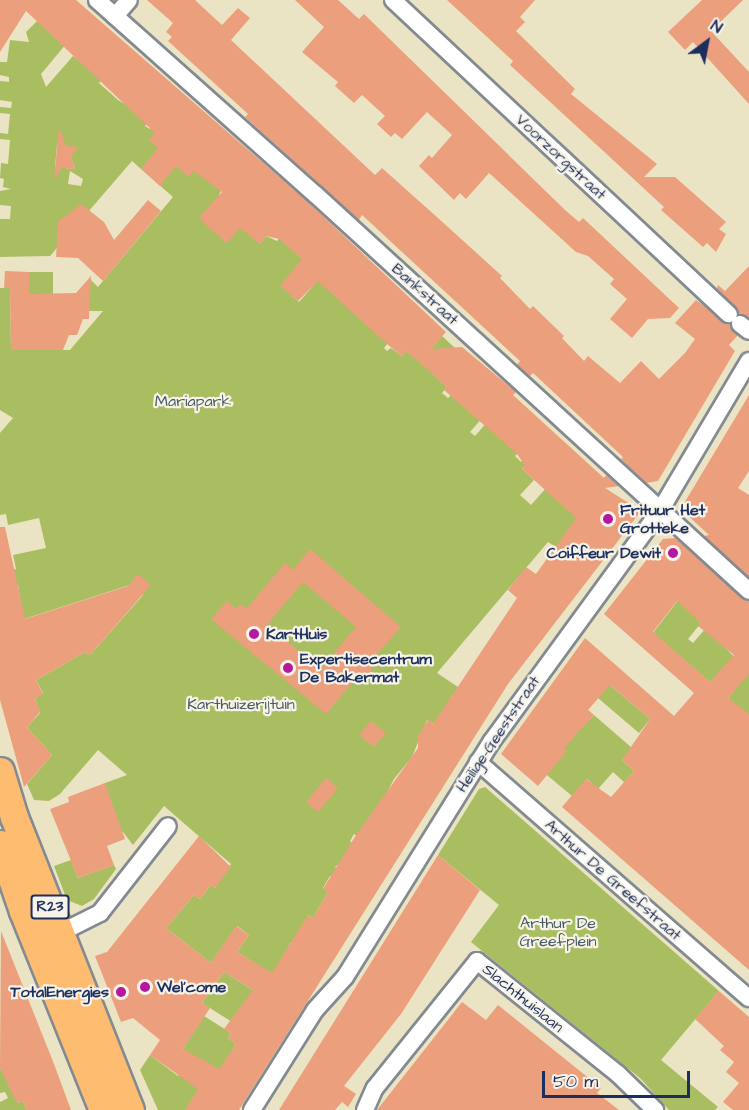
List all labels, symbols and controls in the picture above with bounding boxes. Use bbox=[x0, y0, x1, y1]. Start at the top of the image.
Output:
north arrow bbox=[677, 12, 737, 72]
text: N bbox=[706, 15, 727, 39]
street label: Voorzorgstraat bbox=[512, 110, 610, 204]
street label: Bankstraat bbox=[388, 259, 462, 329]
park label: Mariapark bbox=[155, 391, 231, 411]
place label: Frituur Het Grotteke bbox=[620, 500, 705, 538]
marker: Frituur Het Grotteke bbox=[601, 512, 615, 526]
place label: Coiffeur Dewit bbox=[546, 543, 661, 563]
marker: Coiffeur Dewit bbox=[666, 546, 680, 560]
place label: KartHuis bbox=[266, 624, 327, 644]
marker: KartHuis bbox=[247, 627, 261, 641]
place label: Expertisecentrum De Bakermat bbox=[300, 649, 432, 687]
marker: Expertisecentrum De Bakermat bbox=[281, 661, 295, 675]
street label: Heilige-Geeststraat bbox=[452, 672, 544, 796]
park label: Karthuizerijtuin bbox=[187, 694, 295, 714]
street label: Arthur De Greefstraat bbox=[541, 815, 685, 945]
road number: R23 bbox=[31, 895, 70, 919]
park label: Arthur De Greefplein bbox=[519, 913, 597, 951]
street label: Slachthuislaan bbox=[479, 959, 567, 1037]
place label: Wel'come bbox=[157, 977, 226, 997]
marker: Wel'come bbox=[138, 980, 152, 994]
place label: TotalEnergies bbox=[11, 982, 109, 1002]
marker: TotalEnergies bbox=[114, 985, 128, 999]
scale bar bbox=[545, 1059, 694, 1097]
text: 50 m bbox=[553, 1069, 598, 1094]

